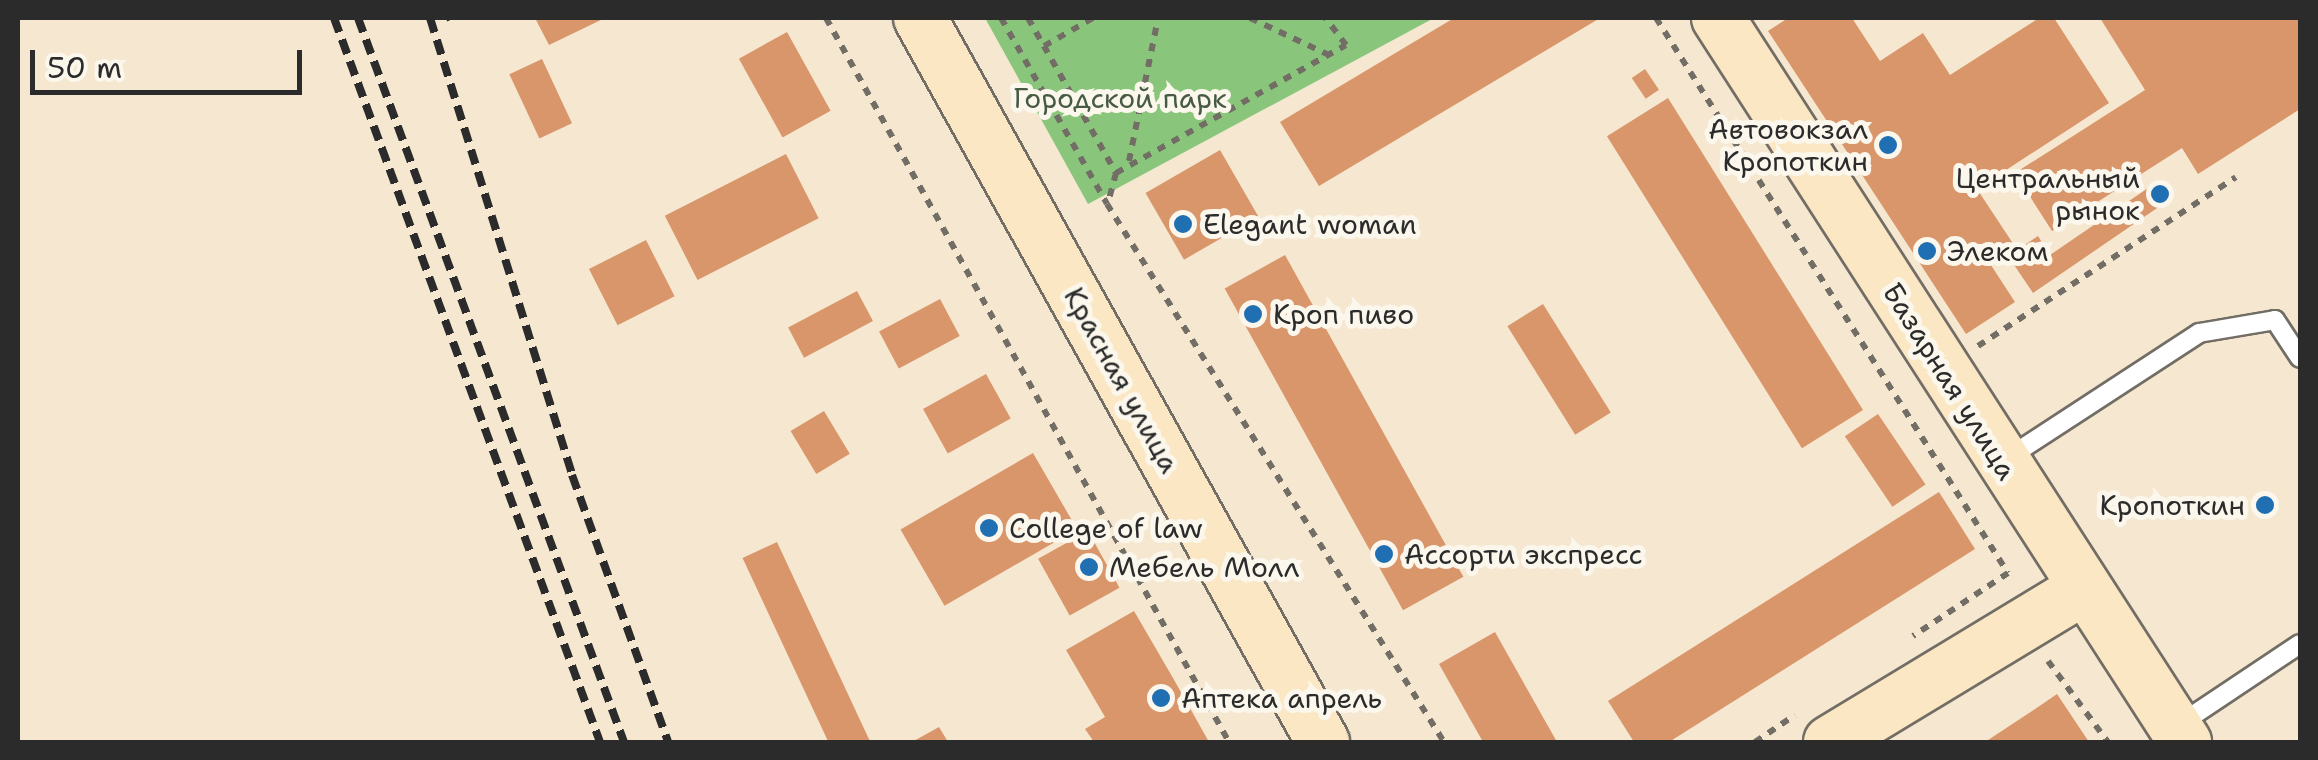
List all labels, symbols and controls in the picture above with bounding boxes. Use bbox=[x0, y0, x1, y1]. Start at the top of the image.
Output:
scale bar bbox=[35, 30, 308, 92]
text: 50 m bbox=[47, 47, 122, 88]
park label: Городской парк bbox=[1013, 81, 1227, 115]
place label: Автовокзал Кропоткин bbox=[1708, 112, 1868, 178]
marker: Автовокзал Кропоткин bbox=[1877, 134, 1899, 156]
place label: Центральный рынок bbox=[1956, 161, 2140, 227]
marker: Центральный рынок bbox=[2149, 183, 2171, 205]
place label: Elegant woman bbox=[1203, 207, 1417, 241]
marker: Elegant woman bbox=[1172, 213, 1194, 235]
place label: Элеком bbox=[1947, 234, 2048, 268]
marker: Элеком bbox=[1916, 240, 1938, 262]
street label: Базарная улица bbox=[1876, 276, 2024, 486]
street label: Красная улица bbox=[1057, 281, 1187, 479]
place label: Кроп пиво bbox=[1273, 297, 1414, 331]
marker: Кроп пиво bbox=[1242, 303, 1264, 325]
place label: Кропоткин bbox=[2100, 488, 2245, 522]
marker: Кропоткин bbox=[2254, 494, 2276, 516]
place label: College of law bbox=[1009, 511, 1203, 545]
marker: College of law bbox=[978, 517, 1000, 539]
place label: Ассорти экспресс bbox=[1404, 537, 1643, 571]
marker: Ассорти экспресс bbox=[1373, 543, 1395, 565]
place label: Мебель Молл bbox=[1109, 550, 1299, 584]
marker: Мебель Молл bbox=[1078, 556, 1100, 578]
place label: Аптека апрель bbox=[1181, 681, 1382, 715]
marker: Аптека апрель bbox=[1150, 687, 1172, 709]

